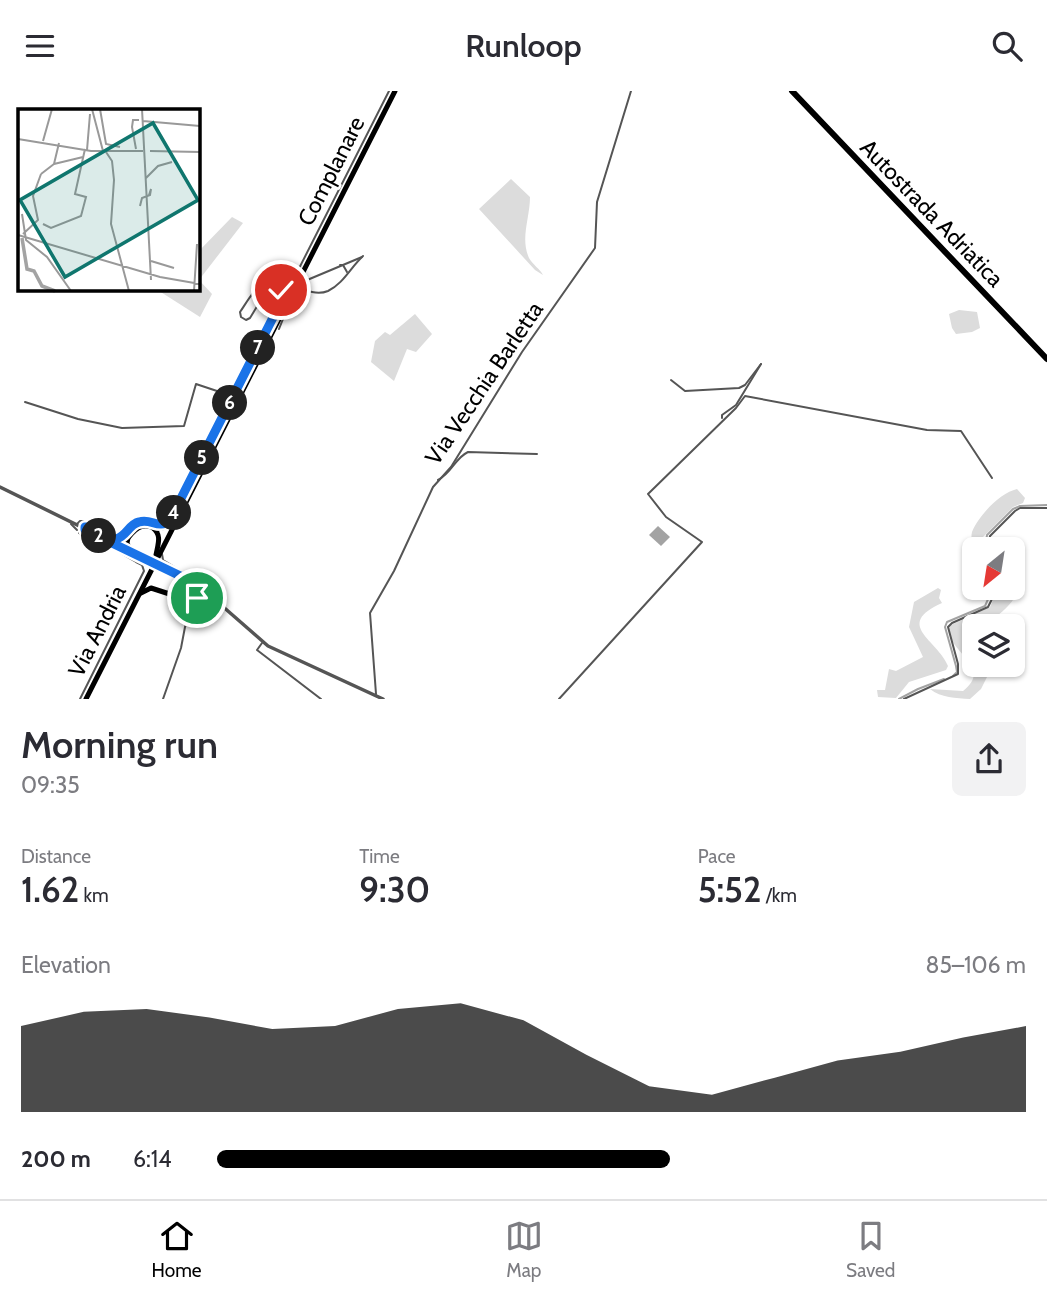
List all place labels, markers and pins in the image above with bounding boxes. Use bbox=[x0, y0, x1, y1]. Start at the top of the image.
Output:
pin bbox=[251, 260, 311, 320]
pin: 7 bbox=[240, 331, 276, 365]
pin: 6 bbox=[212, 385, 247, 421]
pin: 5 bbox=[184, 441, 220, 475]
pin: 4 bbox=[156, 495, 192, 531]
pin: 2 bbox=[82, 519, 116, 553]
pin bbox=[167, 568, 227, 628]

